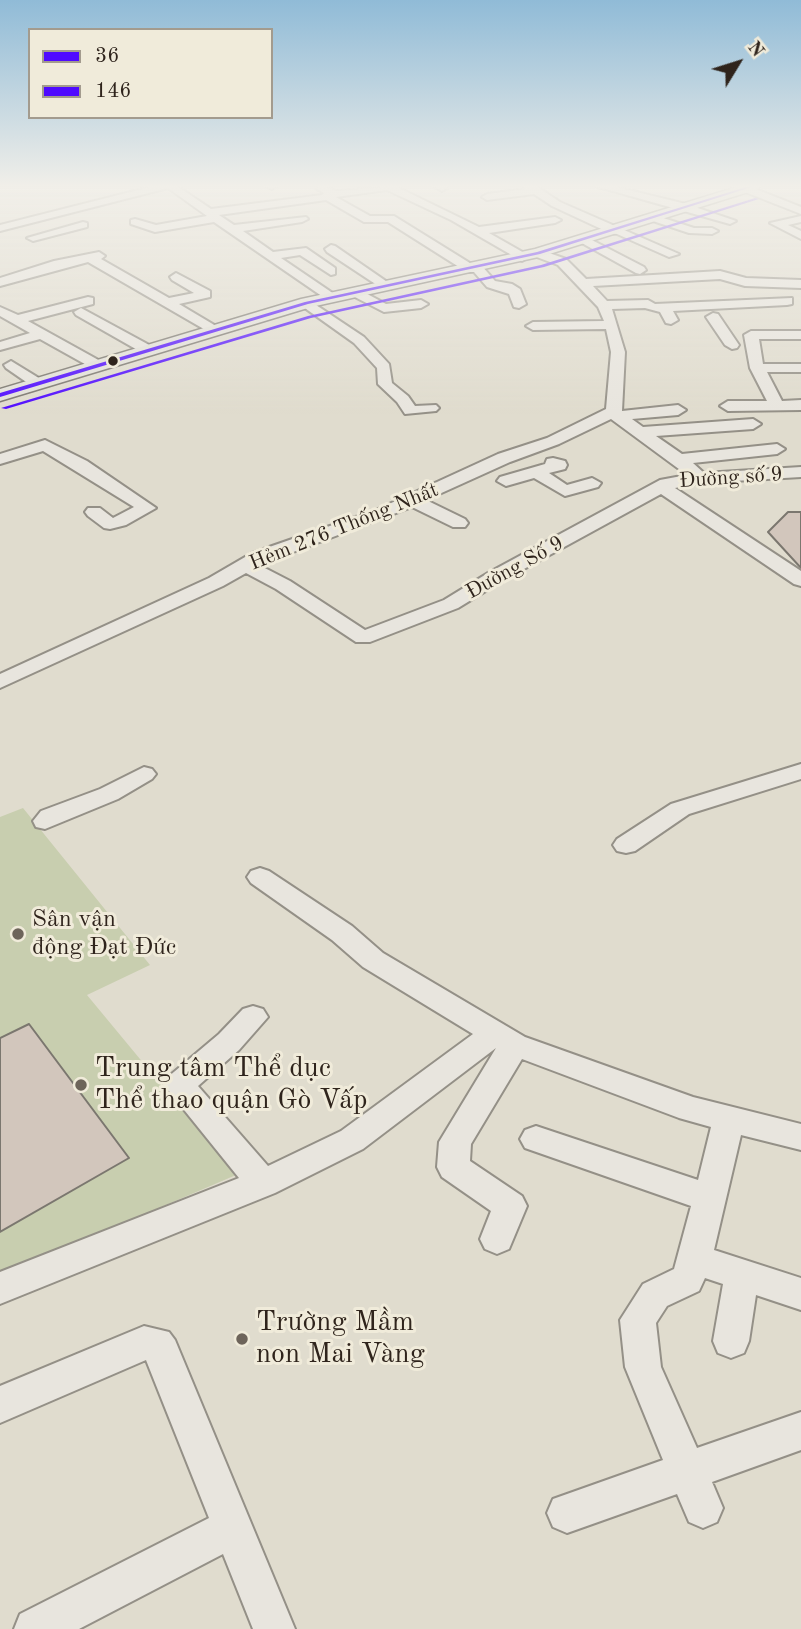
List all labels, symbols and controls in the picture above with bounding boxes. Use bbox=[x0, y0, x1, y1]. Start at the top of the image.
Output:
legend bbox=[28, 28, 273, 119]
north arrow bbox=[703, 28, 773, 98]
text: N bbox=[743, 38, 767, 61]
text: 36 bbox=[95, 46, 119, 67]
text: 146 bbox=[95, 81, 132, 102]
unlabelled marker bbox=[106, 354, 120, 368]
street label: Đường số 9 bbox=[678, 462, 784, 494]
street label: Hẻm 276 Thống Nhất bbox=[246, 478, 442, 576]
street label: Đường Số 9 bbox=[462, 531, 568, 605]
place label: Sân vận động Đạt Đức bbox=[32, 906, 176, 962]
marker: Sân vận động Đạt Đức bbox=[10, 926, 26, 942]
place label: Trung tâm Thể dục Thể thao quận Gò Vấp bbox=[95, 1052, 368, 1118]
marker: Trung tâm Thể dục Thể thao quận Gò Vấp bbox=[73, 1077, 89, 1093]
place label: Trường Mầm non Mai Vàng bbox=[256, 1306, 425, 1372]
marker: Trường Mầm non Mai Vàng bbox=[234, 1331, 250, 1347]

